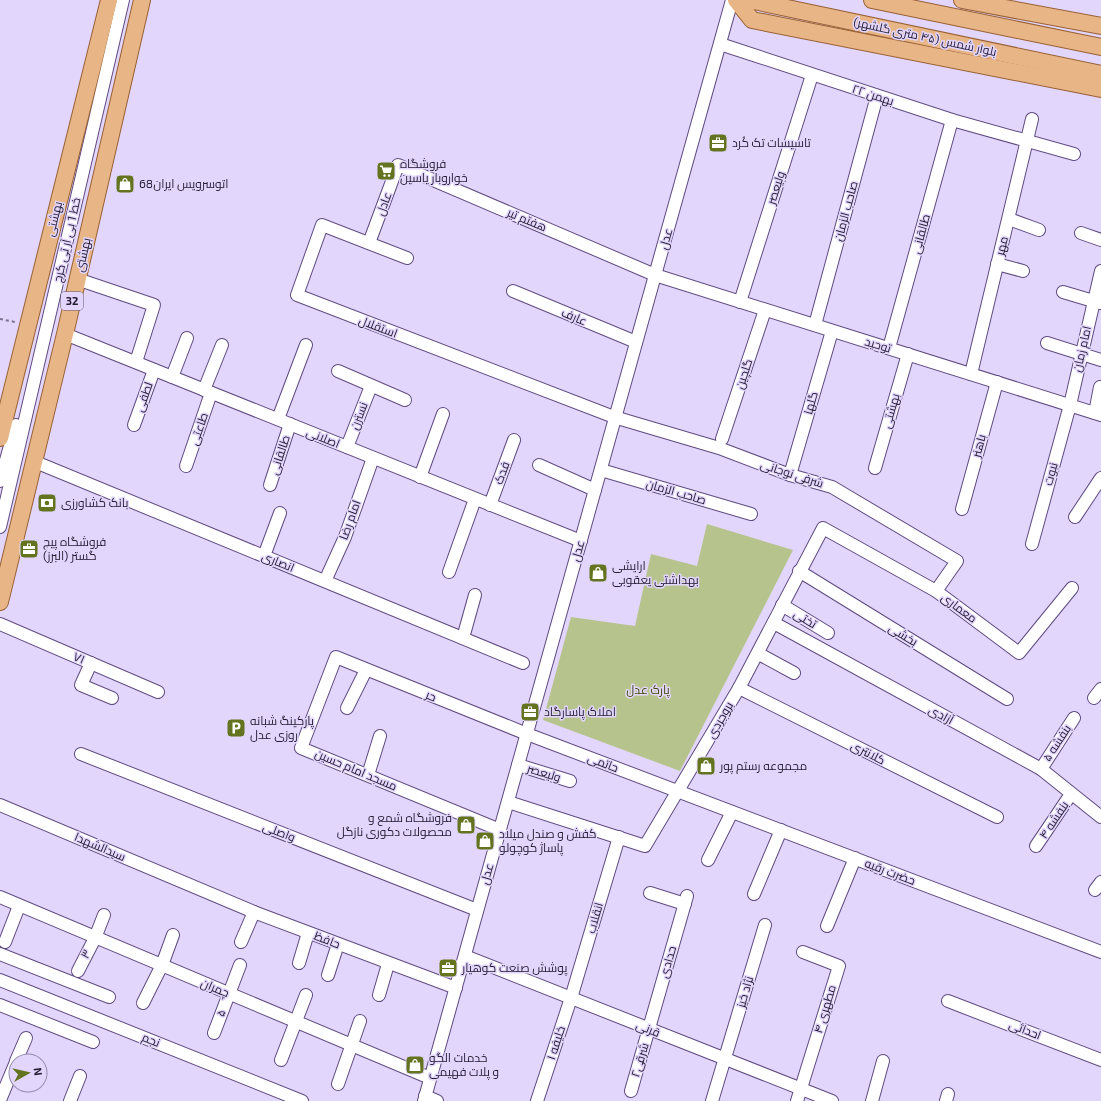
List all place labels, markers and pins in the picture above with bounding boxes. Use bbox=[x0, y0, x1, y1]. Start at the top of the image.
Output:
office icon: تاسیسات تک کُرد bbox=[707, 132, 729, 154]
place label: تاسیسات تک کُرد bbox=[732, 135, 812, 150]
place label: فروشگاه خواروبار یاسین bbox=[400, 156, 468, 185]
supermarket icon: فروشگاه خواروبار یاسین bbox=[375, 160, 397, 182]
shop icon: اتوسرویس ایران68 bbox=[114, 173, 136, 195]
place label: اتوسرویس ایران68 bbox=[139, 176, 228, 191]
bank icon: بانک کشاورزی bbox=[36, 492, 58, 514]
place label: بانک کشاورزی bbox=[61, 495, 128, 510]
place label: فروشگاه پیچ گستر (البرز) bbox=[43, 534, 106, 563]
office icon: فروشگاه پیچ گستر (البرز) bbox=[18, 538, 40, 560]
place label: ارایشی بهداشتی یعقوبی bbox=[612, 558, 699, 587]
shop icon: ارایشی بهداشتی یعقوبی bbox=[587, 562, 609, 584]
office icon: املاک پاسارگاد bbox=[519, 701, 541, 723]
place label: املاک پاسارگاد bbox=[544, 704, 616, 721]
place label: پارکینگ شبانه روزی عدل bbox=[250, 713, 315, 742]
parking icon: پارکینگ شبانه روزی عدل bbox=[225, 717, 247, 739]
shop icon: مجموعه رستم پور bbox=[695, 755, 717, 777]
place label: مجموعه رستم پور bbox=[719, 758, 807, 775]
place label: فروشگاه شمع و محصولات دکوری نازگل bbox=[337, 810, 452, 839]
shop icon: فروشگاه شمع و محصولات دکوری نازگل bbox=[455, 814, 477, 836]
place label: کفش و صندل میلاد پاساژ کوچولو bbox=[499, 826, 597, 857]
shop icon: کفش و صندل میلاد پاساژ کوچولو bbox=[474, 830, 496, 852]
office icon: پوشش صنعت کوهیار bbox=[437, 957, 459, 979]
place label: پوشش صنعت کوهیار bbox=[461, 960, 568, 977]
place label: خدمات الگو و پلات فهیمی bbox=[429, 1050, 499, 1081]
shop icon: خدمات الگو و پلات فهیمی bbox=[404, 1054, 426, 1076]

